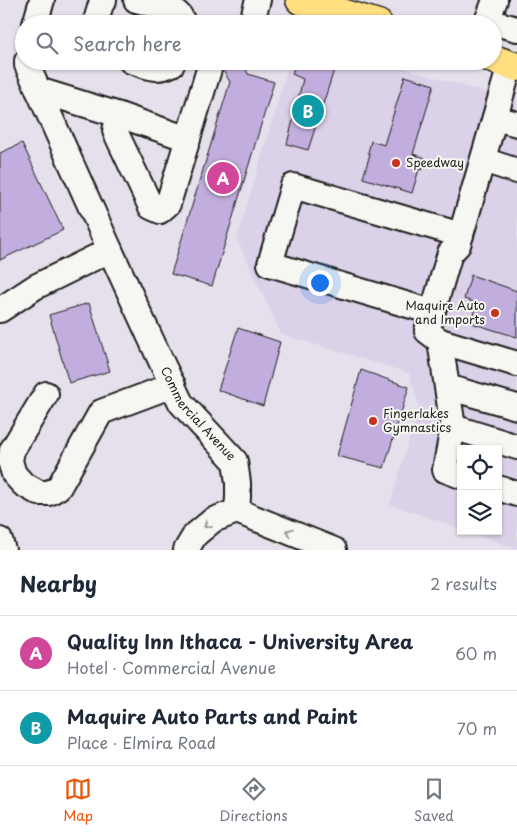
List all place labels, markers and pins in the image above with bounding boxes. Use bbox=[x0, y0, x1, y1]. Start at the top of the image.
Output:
pin: B bbox=[292, 92, 324, 130]
place label: Speedway bbox=[406, 153, 464, 171]
marker: Speedway bbox=[390, 157, 402, 169]
pin: A bbox=[207, 159, 239, 197]
place label: Maquire Auto and Imports bbox=[405, 296, 485, 328]
marker: Maquire Auto and Imports bbox=[489, 307, 501, 319]
place label: Fingerlakes Gymnastics bbox=[383, 404, 451, 436]
marker: Fingerlakes Gymnastics bbox=[367, 415, 379, 427]

